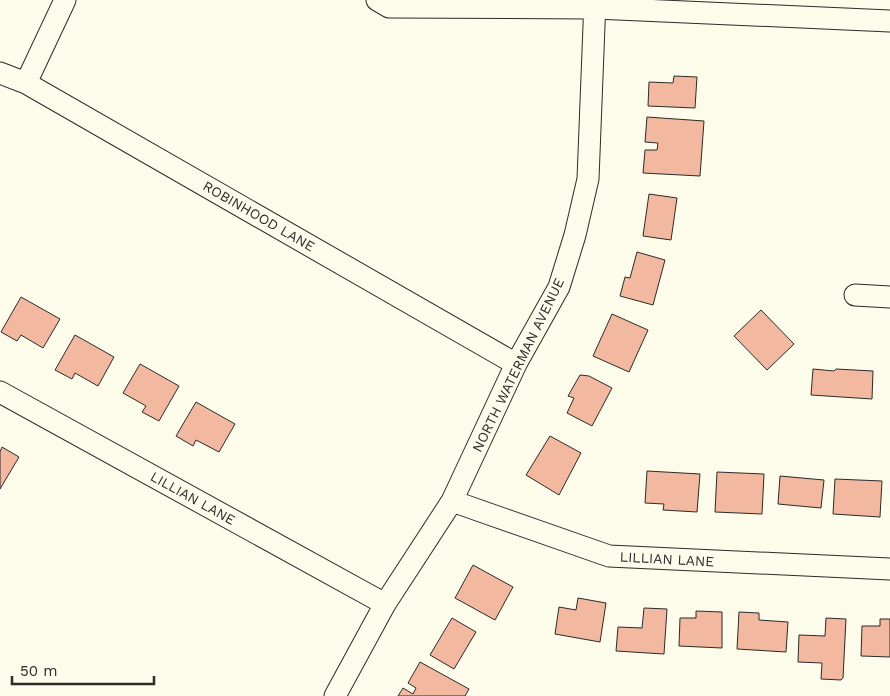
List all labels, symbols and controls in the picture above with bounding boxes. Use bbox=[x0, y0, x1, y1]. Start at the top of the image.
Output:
street label: ROBINHOOD LANE bbox=[200, 178, 318, 255]
street label: NORTH WATERMAN AVENUE bbox=[469, 275, 567, 455]
street label: LILLIAN LANE bbox=[148, 468, 238, 528]
street label: LILLIAN LANE bbox=[619, 549, 715, 569]
scale bar bbox=[12, 654, 155, 686]
text: 50 m bbox=[20, 662, 57, 680]

